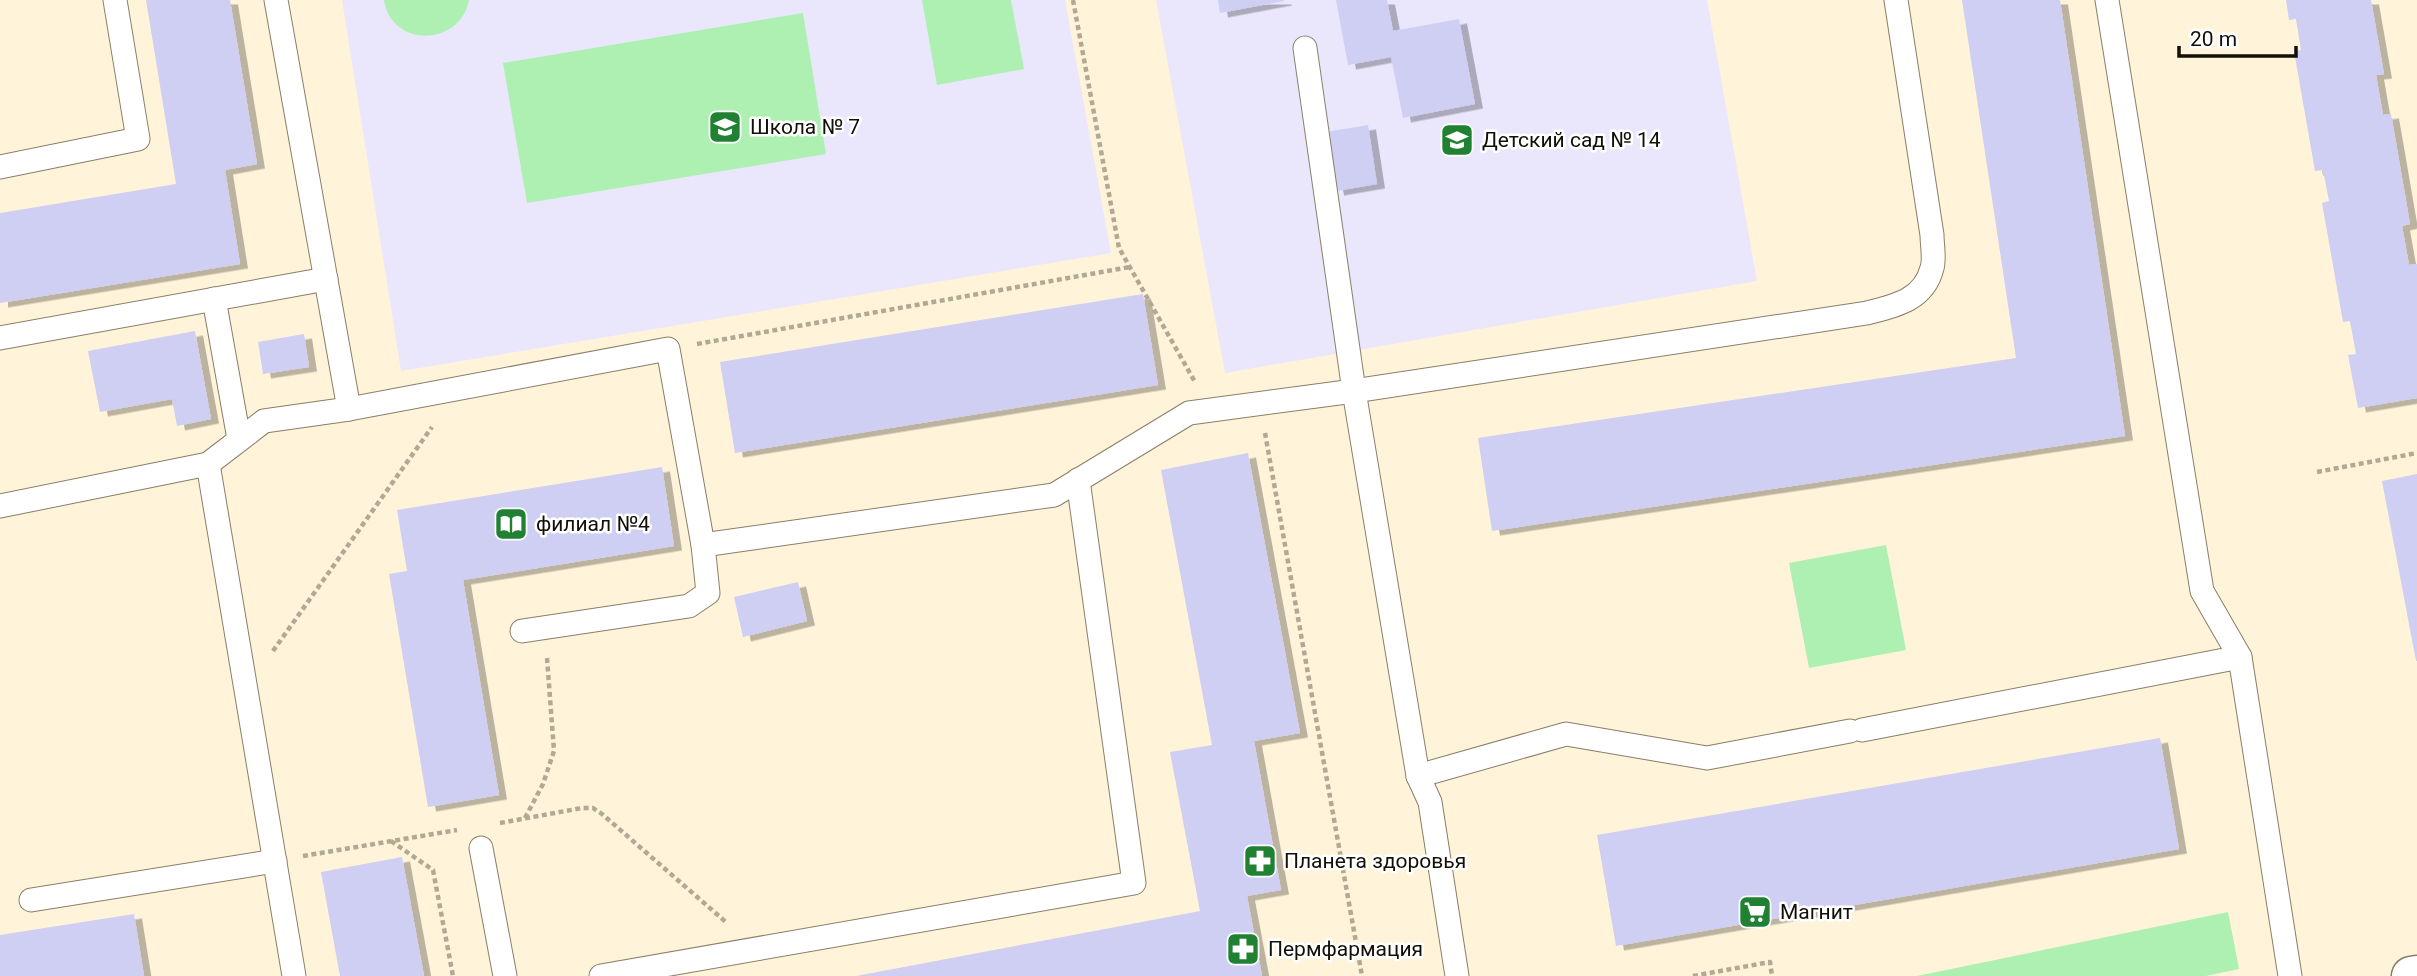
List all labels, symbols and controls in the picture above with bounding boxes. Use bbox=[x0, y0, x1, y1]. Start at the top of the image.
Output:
scale bar bbox=[2179, 14, 2296, 58]
text: 20 m bbox=[2190, 27, 2237, 51]
school or university icon: Школа № 7 bbox=[706, 108, 744, 146]
place label: Школа № 7 bbox=[750, 115, 860, 139]
school or university icon: Детский сад № 14 bbox=[1438, 121, 1476, 159]
place label: Детский сад № 14 bbox=[1482, 128, 1661, 152]
library icon: филиал №4 bbox=[492, 505, 530, 543]
place label: филиал №4 bbox=[536, 512, 650, 536]
pharmacy icon: Планета здоровья bbox=[1241, 842, 1279, 880]
place label: Планета здоровья bbox=[1284, 849, 1466, 873]
supermarket icon: Магнит bbox=[1736, 893, 1774, 931]
place label: Магнит bbox=[1780, 900, 1853, 924]
pharmacy icon: Пермфармация bbox=[1224, 930, 1262, 968]
place label: Пермфармация bbox=[1268, 937, 1423, 961]

